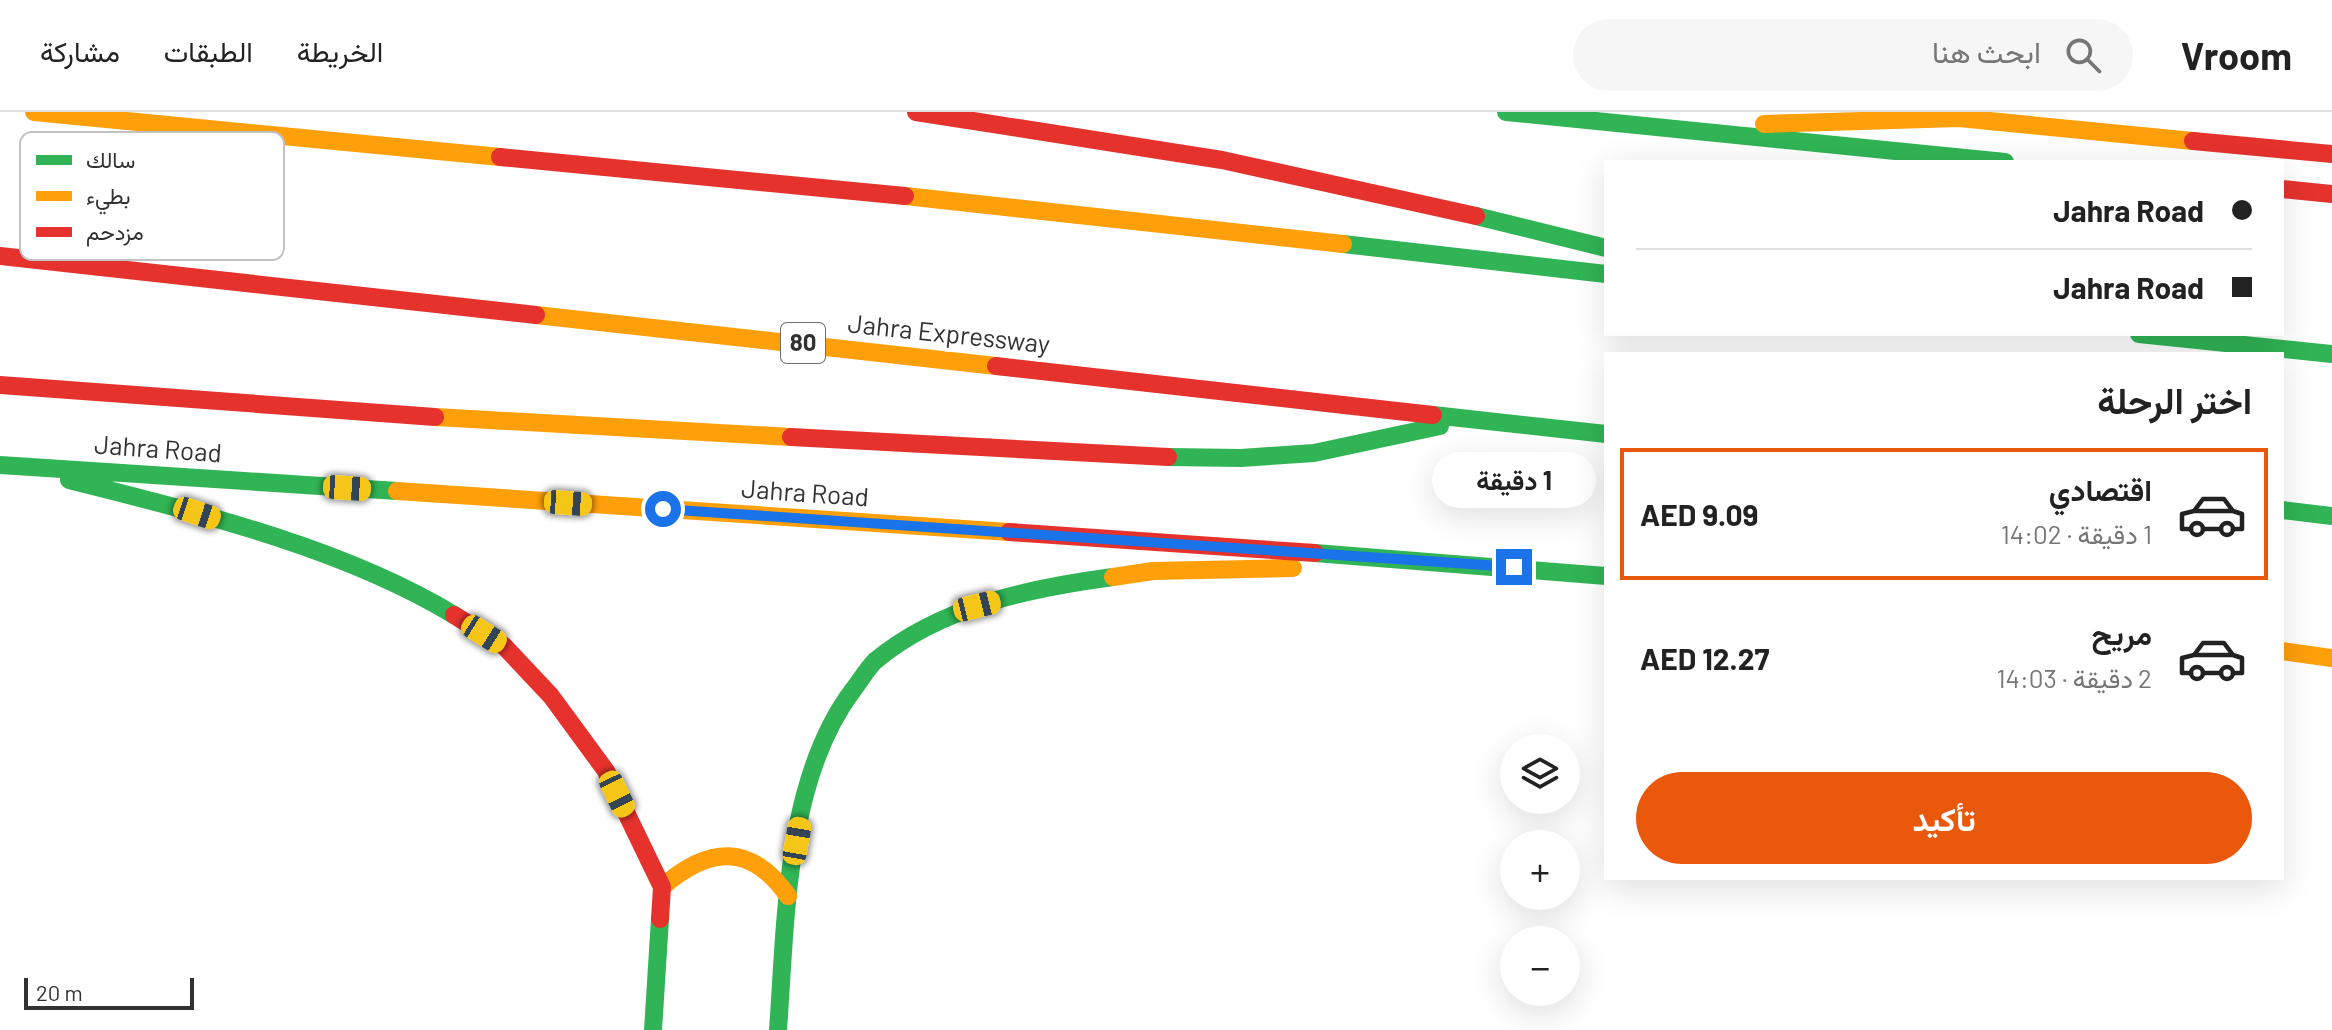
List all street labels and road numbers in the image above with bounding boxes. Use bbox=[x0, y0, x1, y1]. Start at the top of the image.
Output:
street label: Jahra Expressway bbox=[847, 306, 1052, 359]
road number: 80 bbox=[781, 323, 825, 363]
street label: Jahra Road bbox=[93, 428, 223, 467]
street label: Jahra Road bbox=[740, 472, 870, 511]

